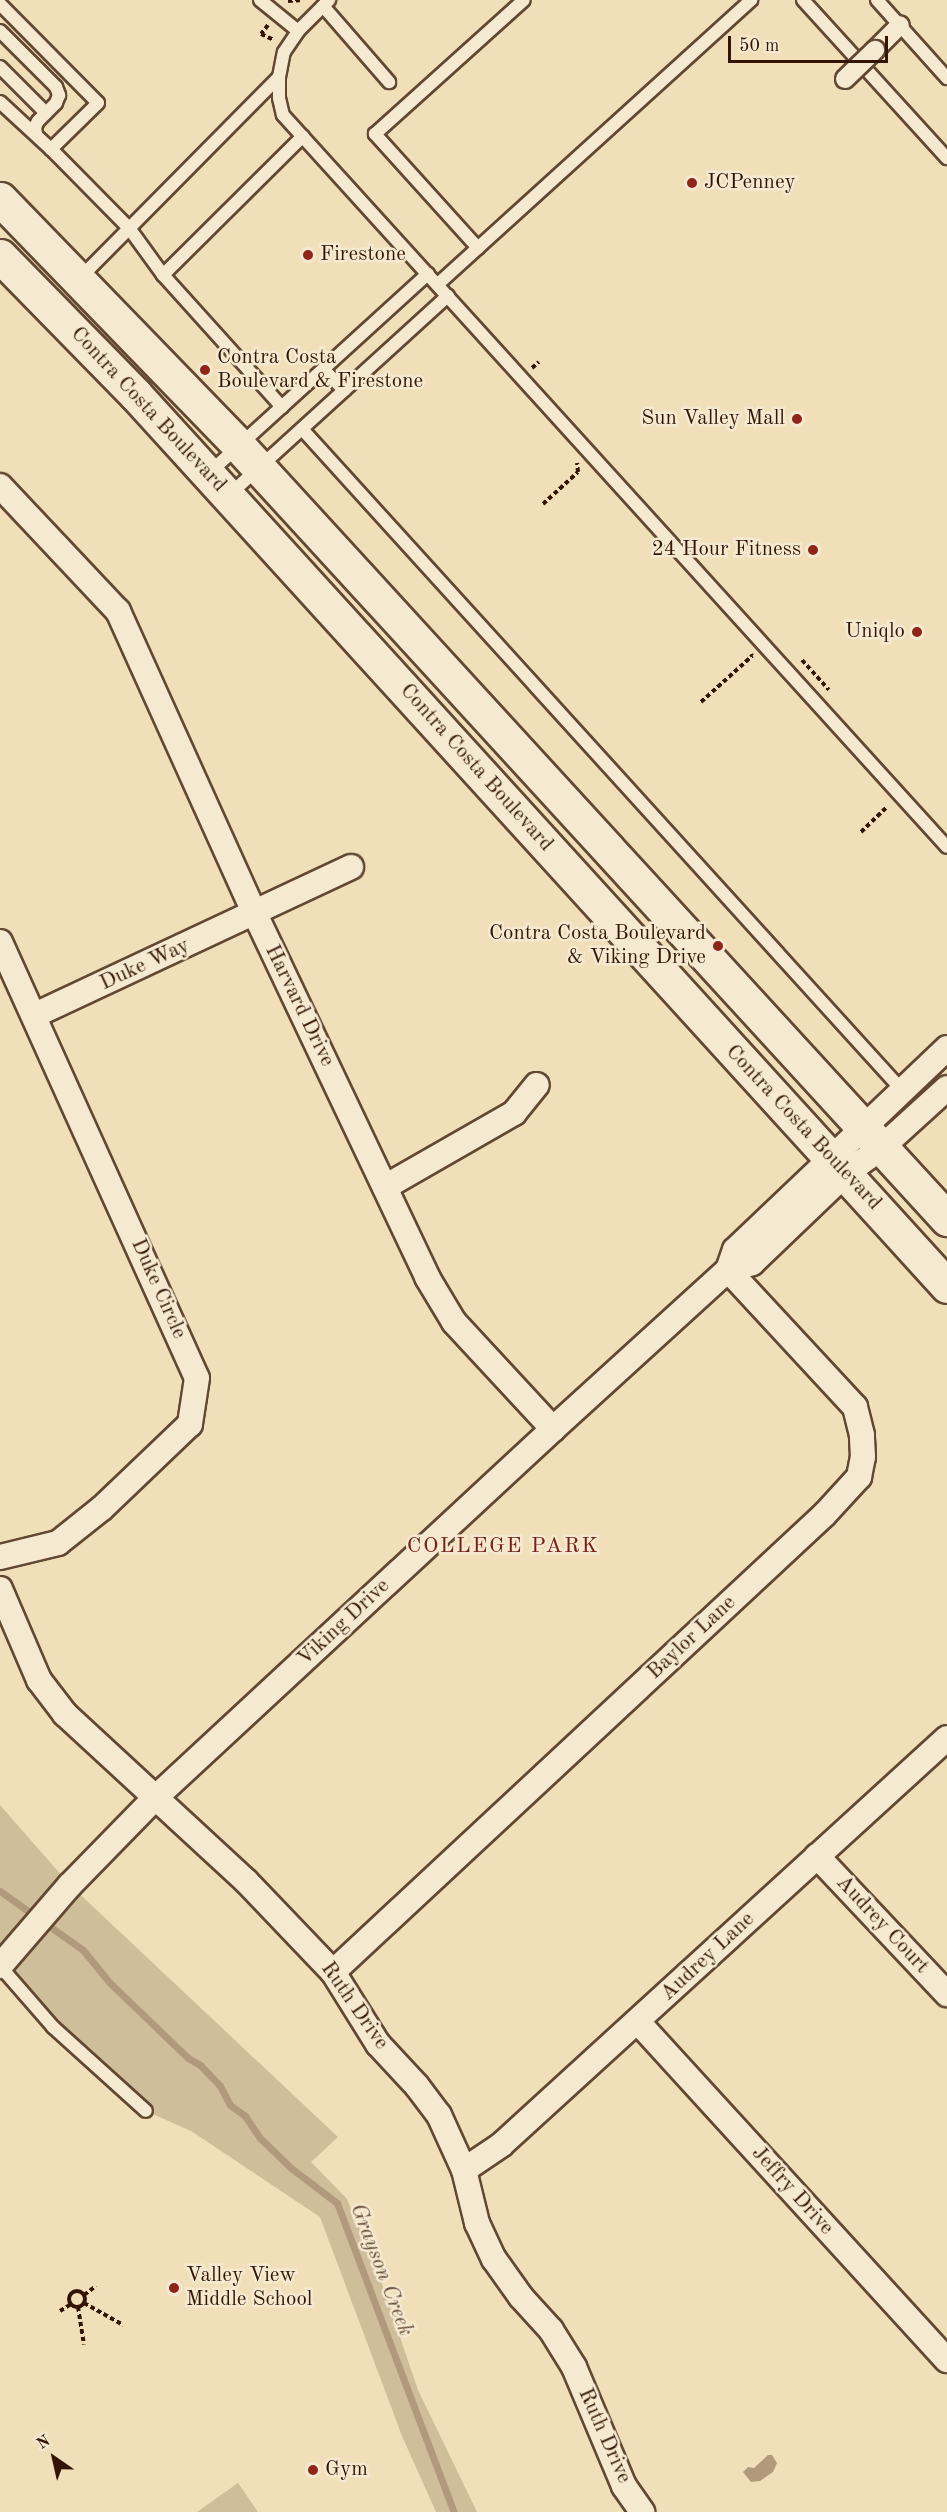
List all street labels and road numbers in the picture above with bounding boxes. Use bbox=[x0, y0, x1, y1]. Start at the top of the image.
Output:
street label: Contra Costa Boulevard bbox=[65, 322, 231, 498]
street label: Contra Costa Boulevard bbox=[394, 679, 558, 857]
street label: Duke Way bbox=[96, 933, 194, 997]
street label: Harvard Drive bbox=[259, 941, 339, 1071]
street label: Contra Costa Boulevard bbox=[720, 1040, 886, 1216]
street label: Duke Circle bbox=[125, 1235, 191, 1343]
street label: Viking Drive bbox=[293, 1574, 395, 1672]
street label: Baylor Lane bbox=[643, 1591, 741, 1685]
street label: Audrey Court bbox=[830, 1871, 934, 1979]
street label: Audrey Lane bbox=[656, 1907, 760, 2007]
street label: Ruth Drive bbox=[315, 1957, 393, 2055]
street label: Jeffry Drive bbox=[746, 2141, 838, 2241]
street label: Ruth Drive bbox=[572, 2385, 636, 2487]

